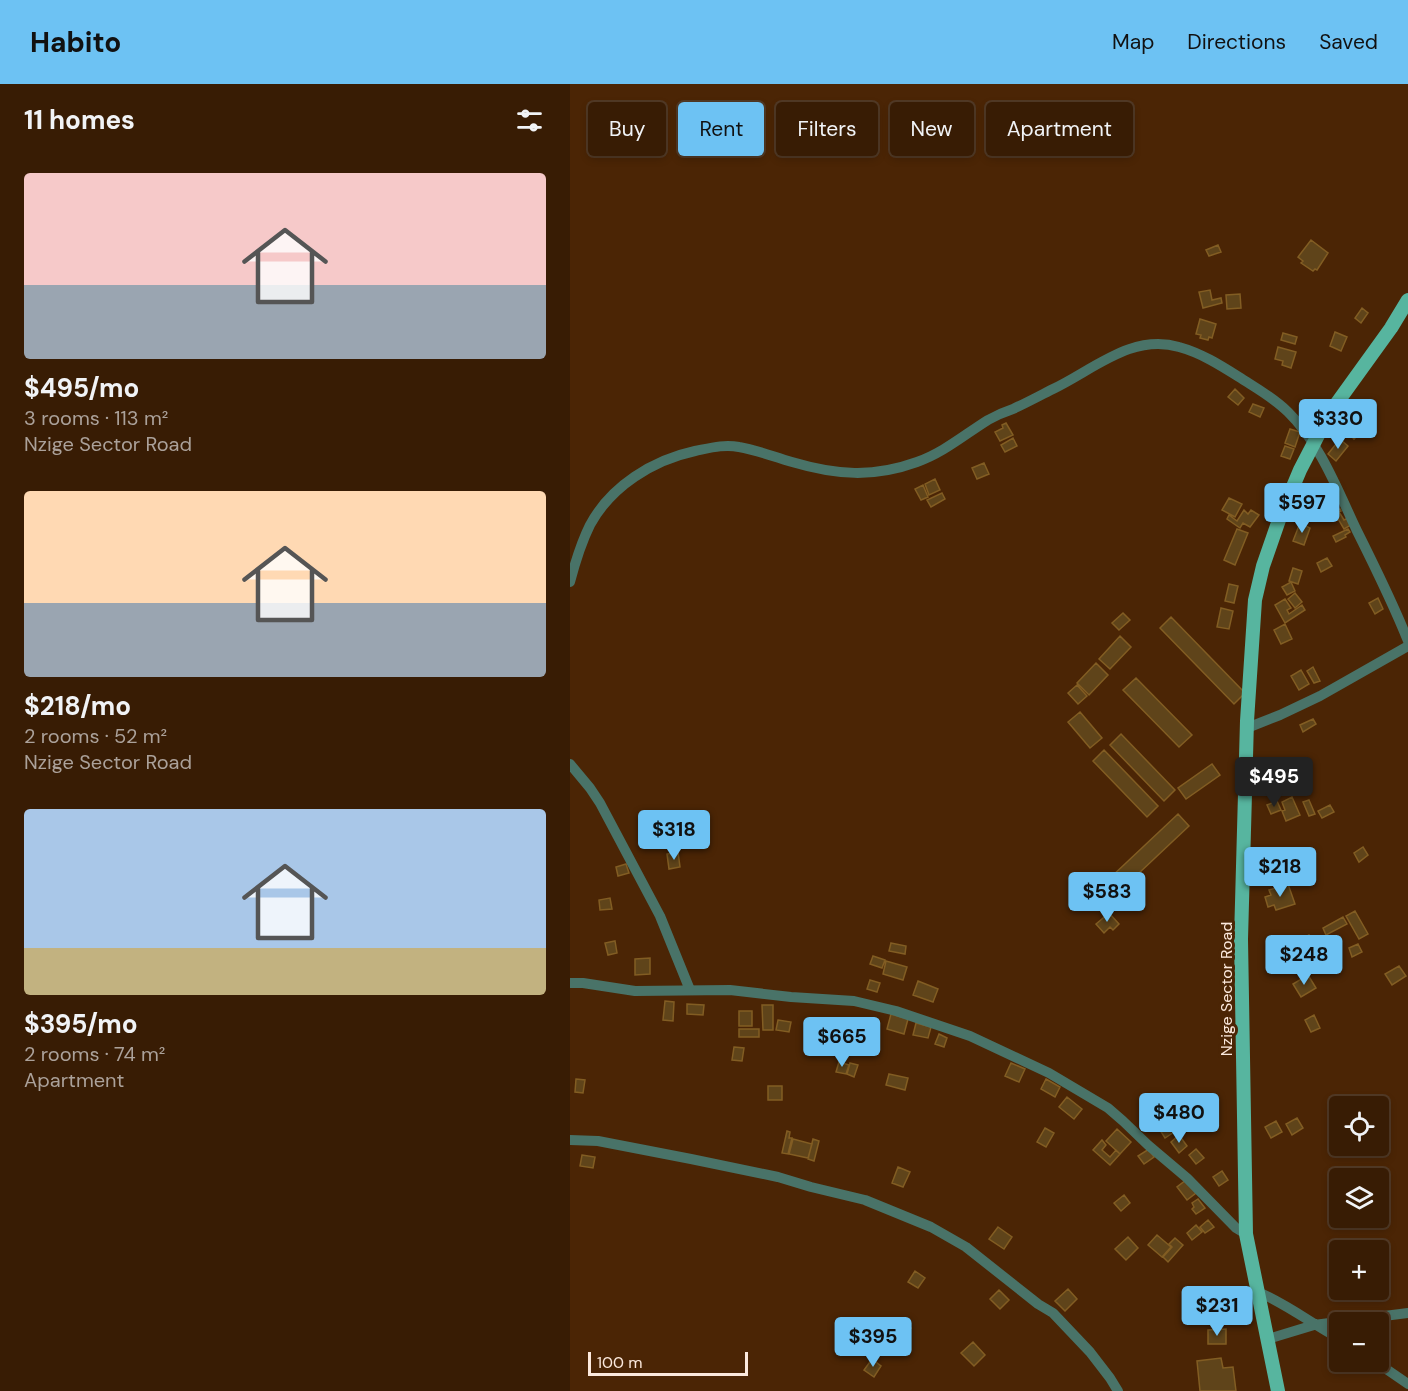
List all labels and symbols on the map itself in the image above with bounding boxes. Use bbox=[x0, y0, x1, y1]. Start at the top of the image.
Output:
pin: $330 bbox=[1302, 399, 1374, 450]
pin: $597 bbox=[1266, 483, 1338, 534]
pin: $495 bbox=[1238, 757, 1310, 808]
pin: $318 bbox=[638, 810, 710, 861]
pin: $218 bbox=[1244, 847, 1316, 898]
pin: $583 bbox=[1071, 872, 1143, 923]
street label: Nzige Sector Road bbox=[1216, 922, 1237, 1056]
pin: $248 bbox=[1268, 935, 1340, 986]
pin: $665 bbox=[806, 1017, 878, 1068]
pin: $480 bbox=[1143, 1093, 1215, 1144]
pin: $231 bbox=[1181, 1286, 1253, 1337]
pin: $395 bbox=[837, 1317, 909, 1368]
scale bar bbox=[588, 1349, 748, 1376]

